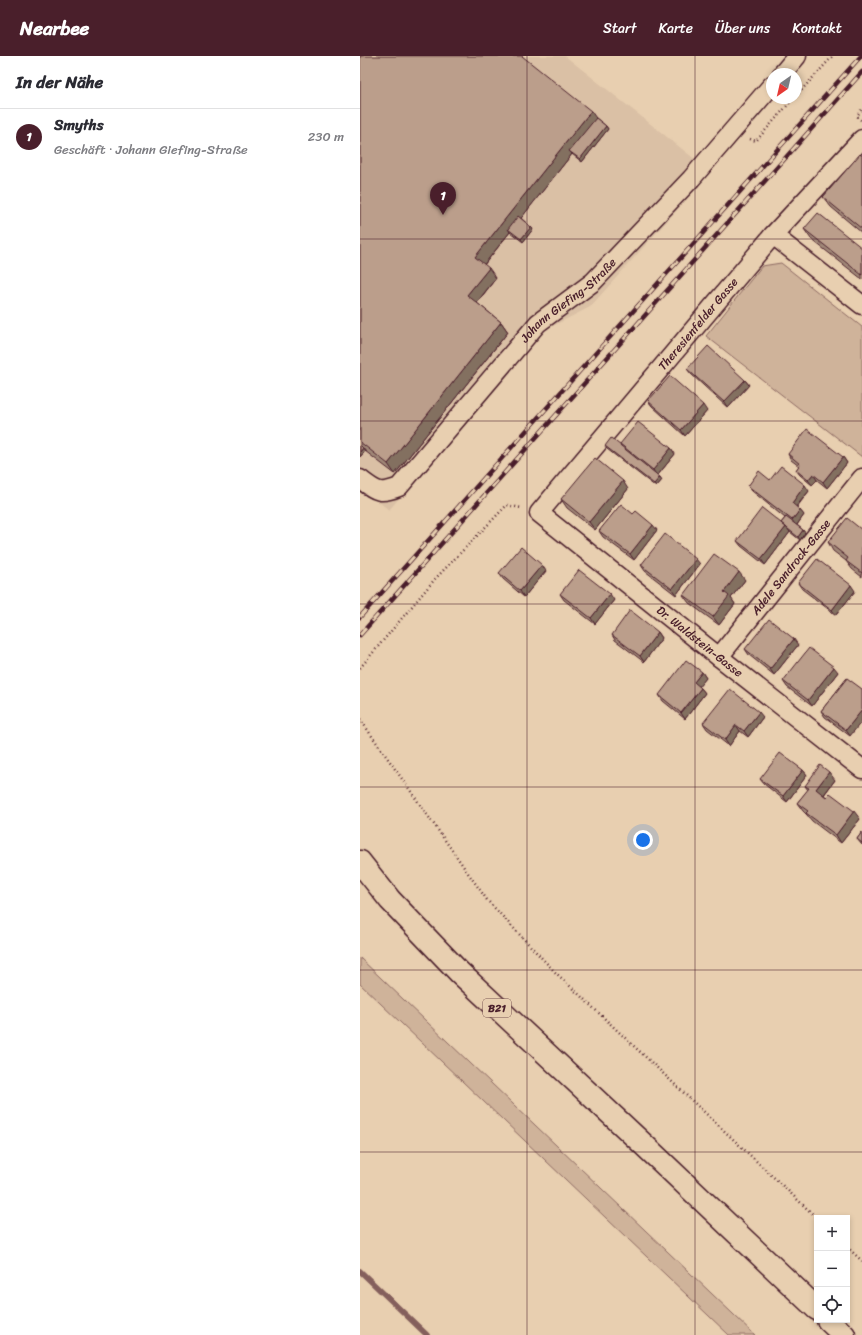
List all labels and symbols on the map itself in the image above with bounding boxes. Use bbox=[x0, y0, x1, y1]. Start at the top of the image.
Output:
north arrow bbox=[766, 68, 802, 104]
pin: 1 bbox=[430, 182, 456, 215]
street label: Johann Giefing-Straße bbox=[514, 252, 622, 348]
street label: Theresienfelder Gasse bbox=[652, 272, 744, 376]
street label: Adele Sandrock-Gasse bbox=[745, 514, 836, 621]
street label: Dr. Waldstein-Gasse bbox=[651, 600, 748, 683]
your location bbox=[633, 830, 653, 850]
road number: B21 bbox=[483, 999, 511, 1017]

